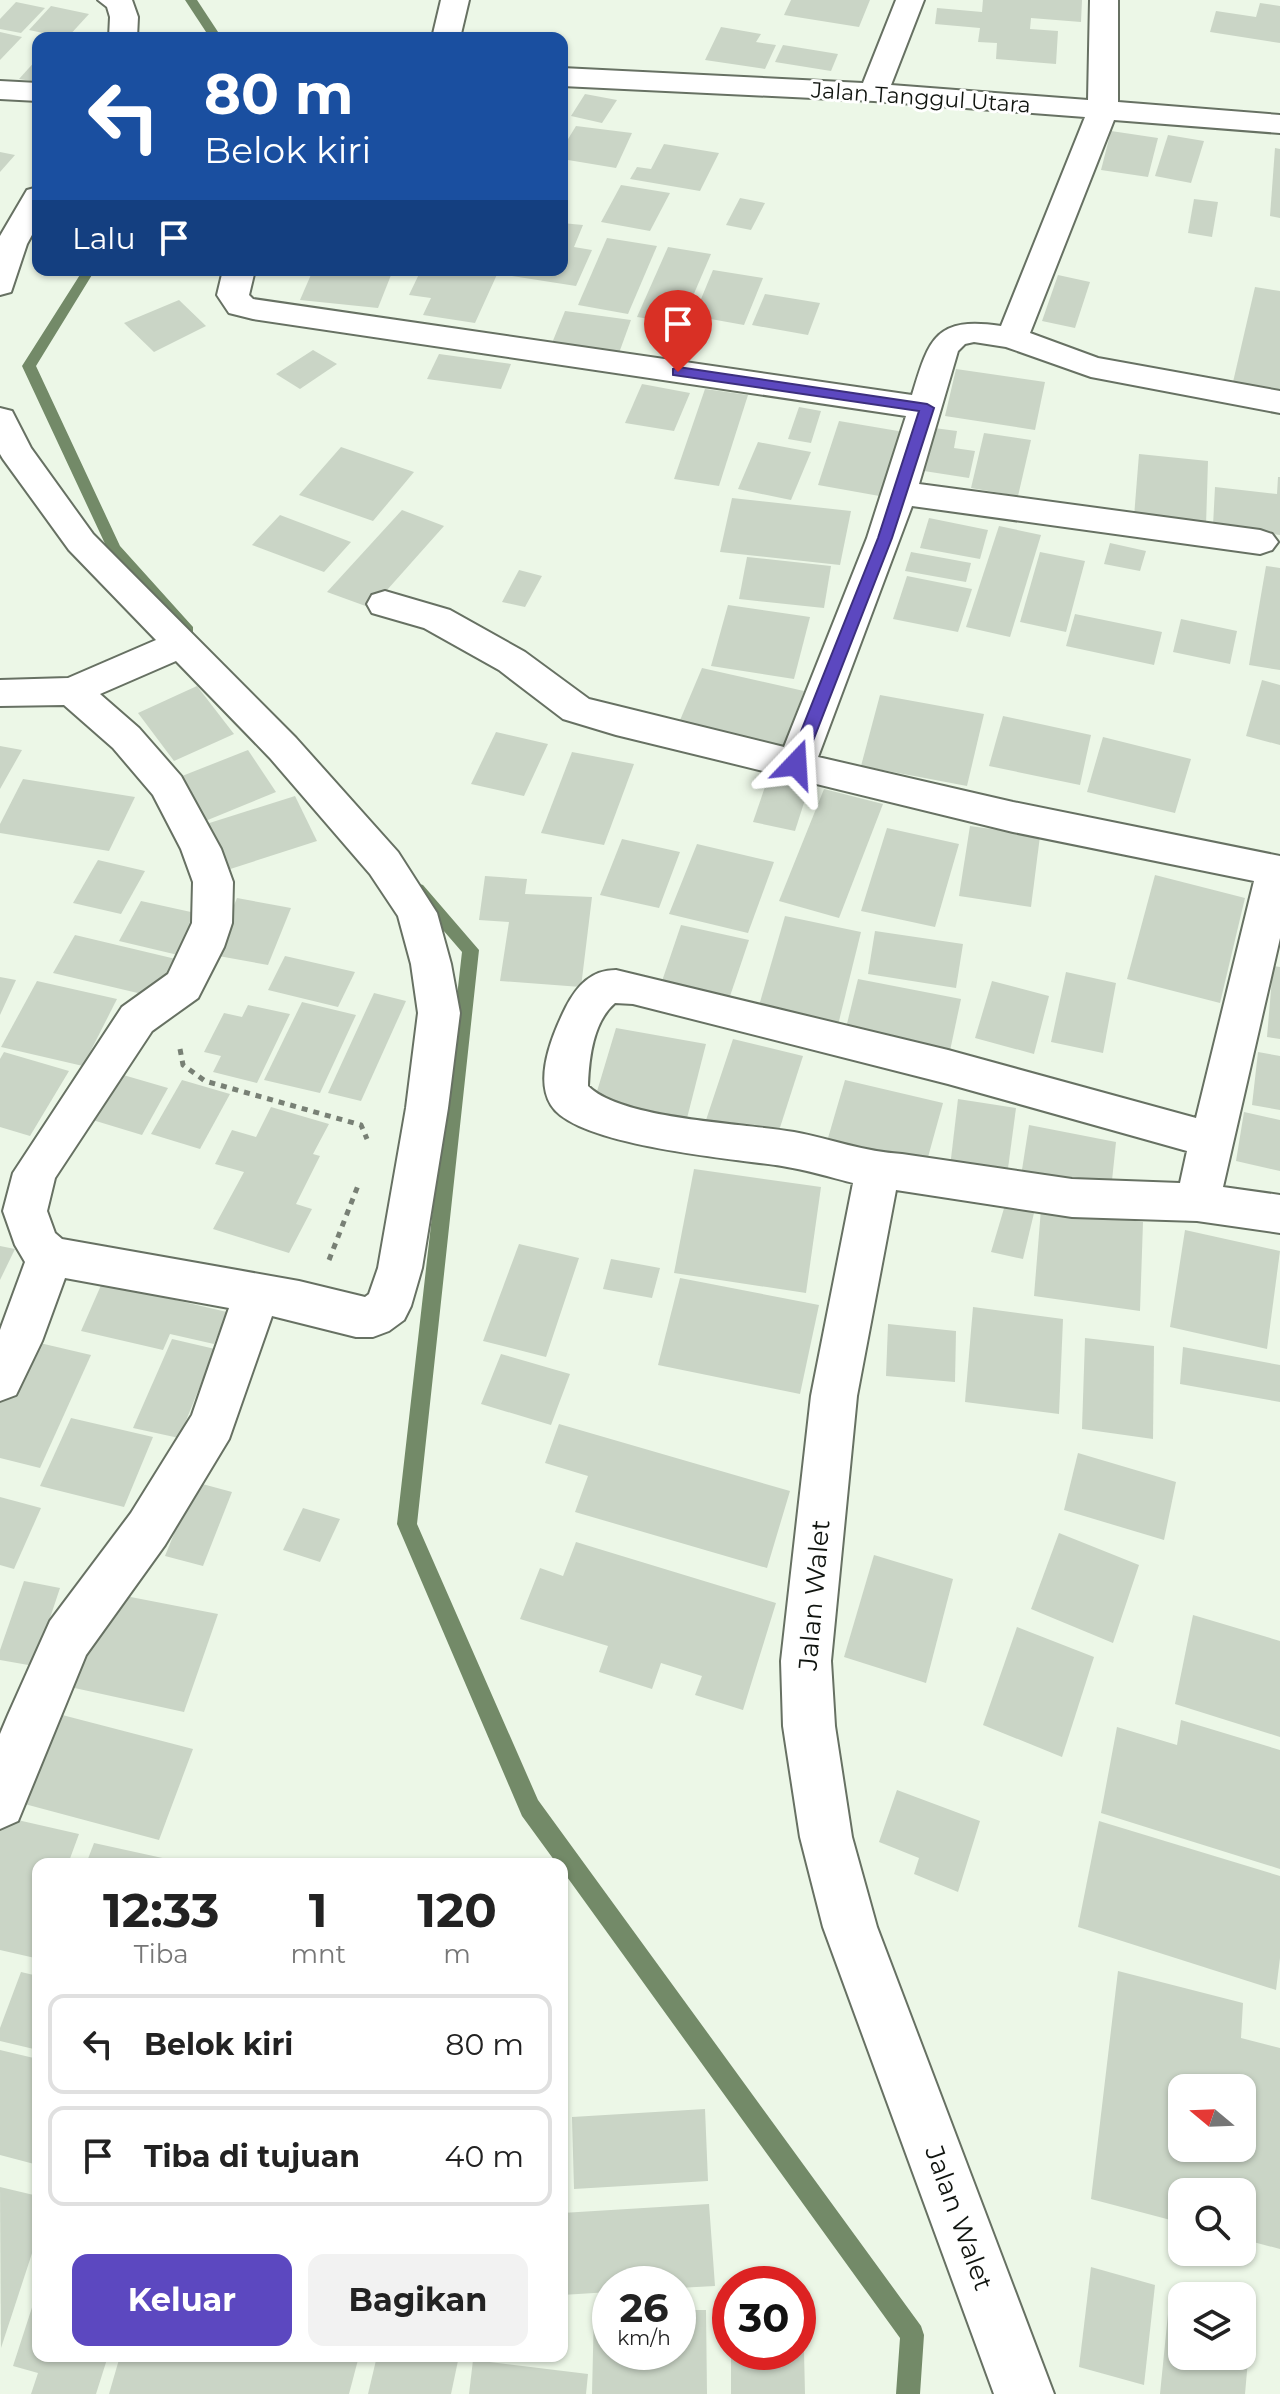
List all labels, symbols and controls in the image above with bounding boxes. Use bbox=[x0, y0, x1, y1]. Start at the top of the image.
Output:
text: 80 m bbox=[204, 60, 354, 128]
icon: left bbox=[72, 64, 176, 168]
street label: Jalan Tanggul Utara bbox=[809, 76, 1032, 119]
text: Belok kiri bbox=[204, 128, 371, 172]
icon: arrive bbox=[152, 216, 196, 260]
text: Lalu bbox=[72, 220, 136, 257]
pin bbox=[644, 290, 712, 372]
icon: arrive bbox=[656, 302, 700, 346]
position arrow bbox=[754, 722, 838, 806]
street label: Jalan Walet bbox=[791, 1518, 837, 1673]
text: 12:33 bbox=[103, 1881, 219, 1939]
text: 1 bbox=[309, 1881, 328, 1939]
text: 120 bbox=[417, 1881, 497, 1939]
text: Tiba bbox=[134, 1938, 189, 1970]
text: mnt bbox=[290, 1938, 346, 1970]
text: m bbox=[443, 1938, 471, 1970]
icon: left bbox=[76, 2022, 120, 2066]
text: Belok kiri bbox=[144, 2026, 293, 2063]
text: 80 m bbox=[445, 2026, 524, 2063]
north arrow bbox=[1168, 2074, 1256, 2162]
map controls bbox=[1168, 2074, 1256, 2370]
icon: arrive bbox=[76, 2134, 120, 2178]
text: Tiba di tujuan bbox=[144, 2138, 360, 2175]
text: 40 m bbox=[445, 2138, 524, 2175]
street label: Jalan Walet bbox=[918, 2141, 1000, 2294]
button: search bbox=[1168, 2178, 1256, 2266]
button: Keluar bbox=[72, 2254, 292, 2346]
button: Bagikan bbox=[308, 2254, 528, 2346]
speed limit sign: 30 bbox=[712, 2266, 816, 2370]
button: layers bbox=[1168, 2282, 1256, 2370]
text: 26 bbox=[619, 2283, 669, 2332]
text: km/h bbox=[617, 2326, 671, 2350]

